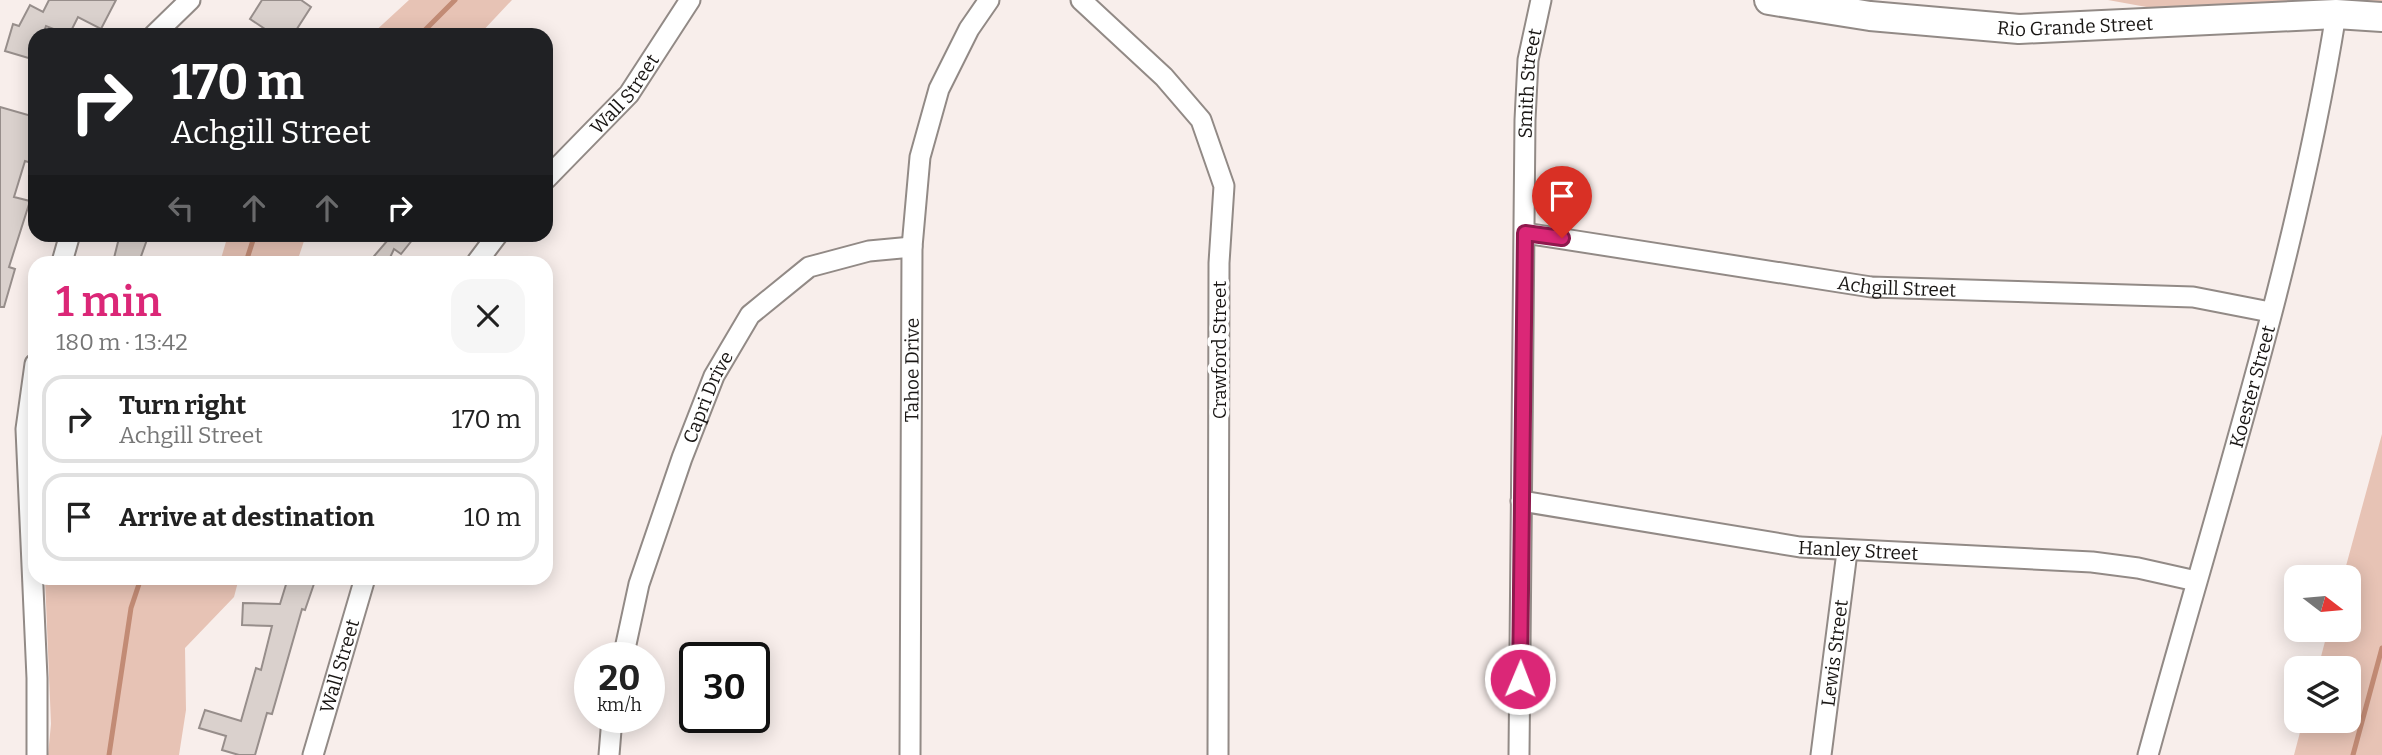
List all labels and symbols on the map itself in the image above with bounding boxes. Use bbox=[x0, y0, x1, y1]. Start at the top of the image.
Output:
street label: Rio Grande Street bbox=[1996, 11, 2154, 41]
street label: Smith Street bbox=[1513, 26, 1546, 138]
street label: Wall Street bbox=[585, 49, 664, 139]
pin bbox=[1532, 166, 1592, 238]
street label: Achgill Street bbox=[1836, 270, 1957, 301]
street label: Crawford Street bbox=[1208, 281, 1231, 419]
street label: Tahoe Drive bbox=[900, 318, 923, 422]
street label: Koester Street bbox=[2224, 323, 2280, 450]
street label: Capri Drive bbox=[678, 347, 738, 446]
street label: Hanley Street bbox=[1797, 535, 1919, 565]
north arrow bbox=[2284, 565, 2361, 642]
street label: Lewis Street bbox=[1816, 598, 1852, 708]
street label: Wall Street bbox=[315, 616, 364, 715]
speed limit sign: 30 bbox=[679, 642, 770, 733]
position arrow bbox=[1483, 642, 1557, 716]

